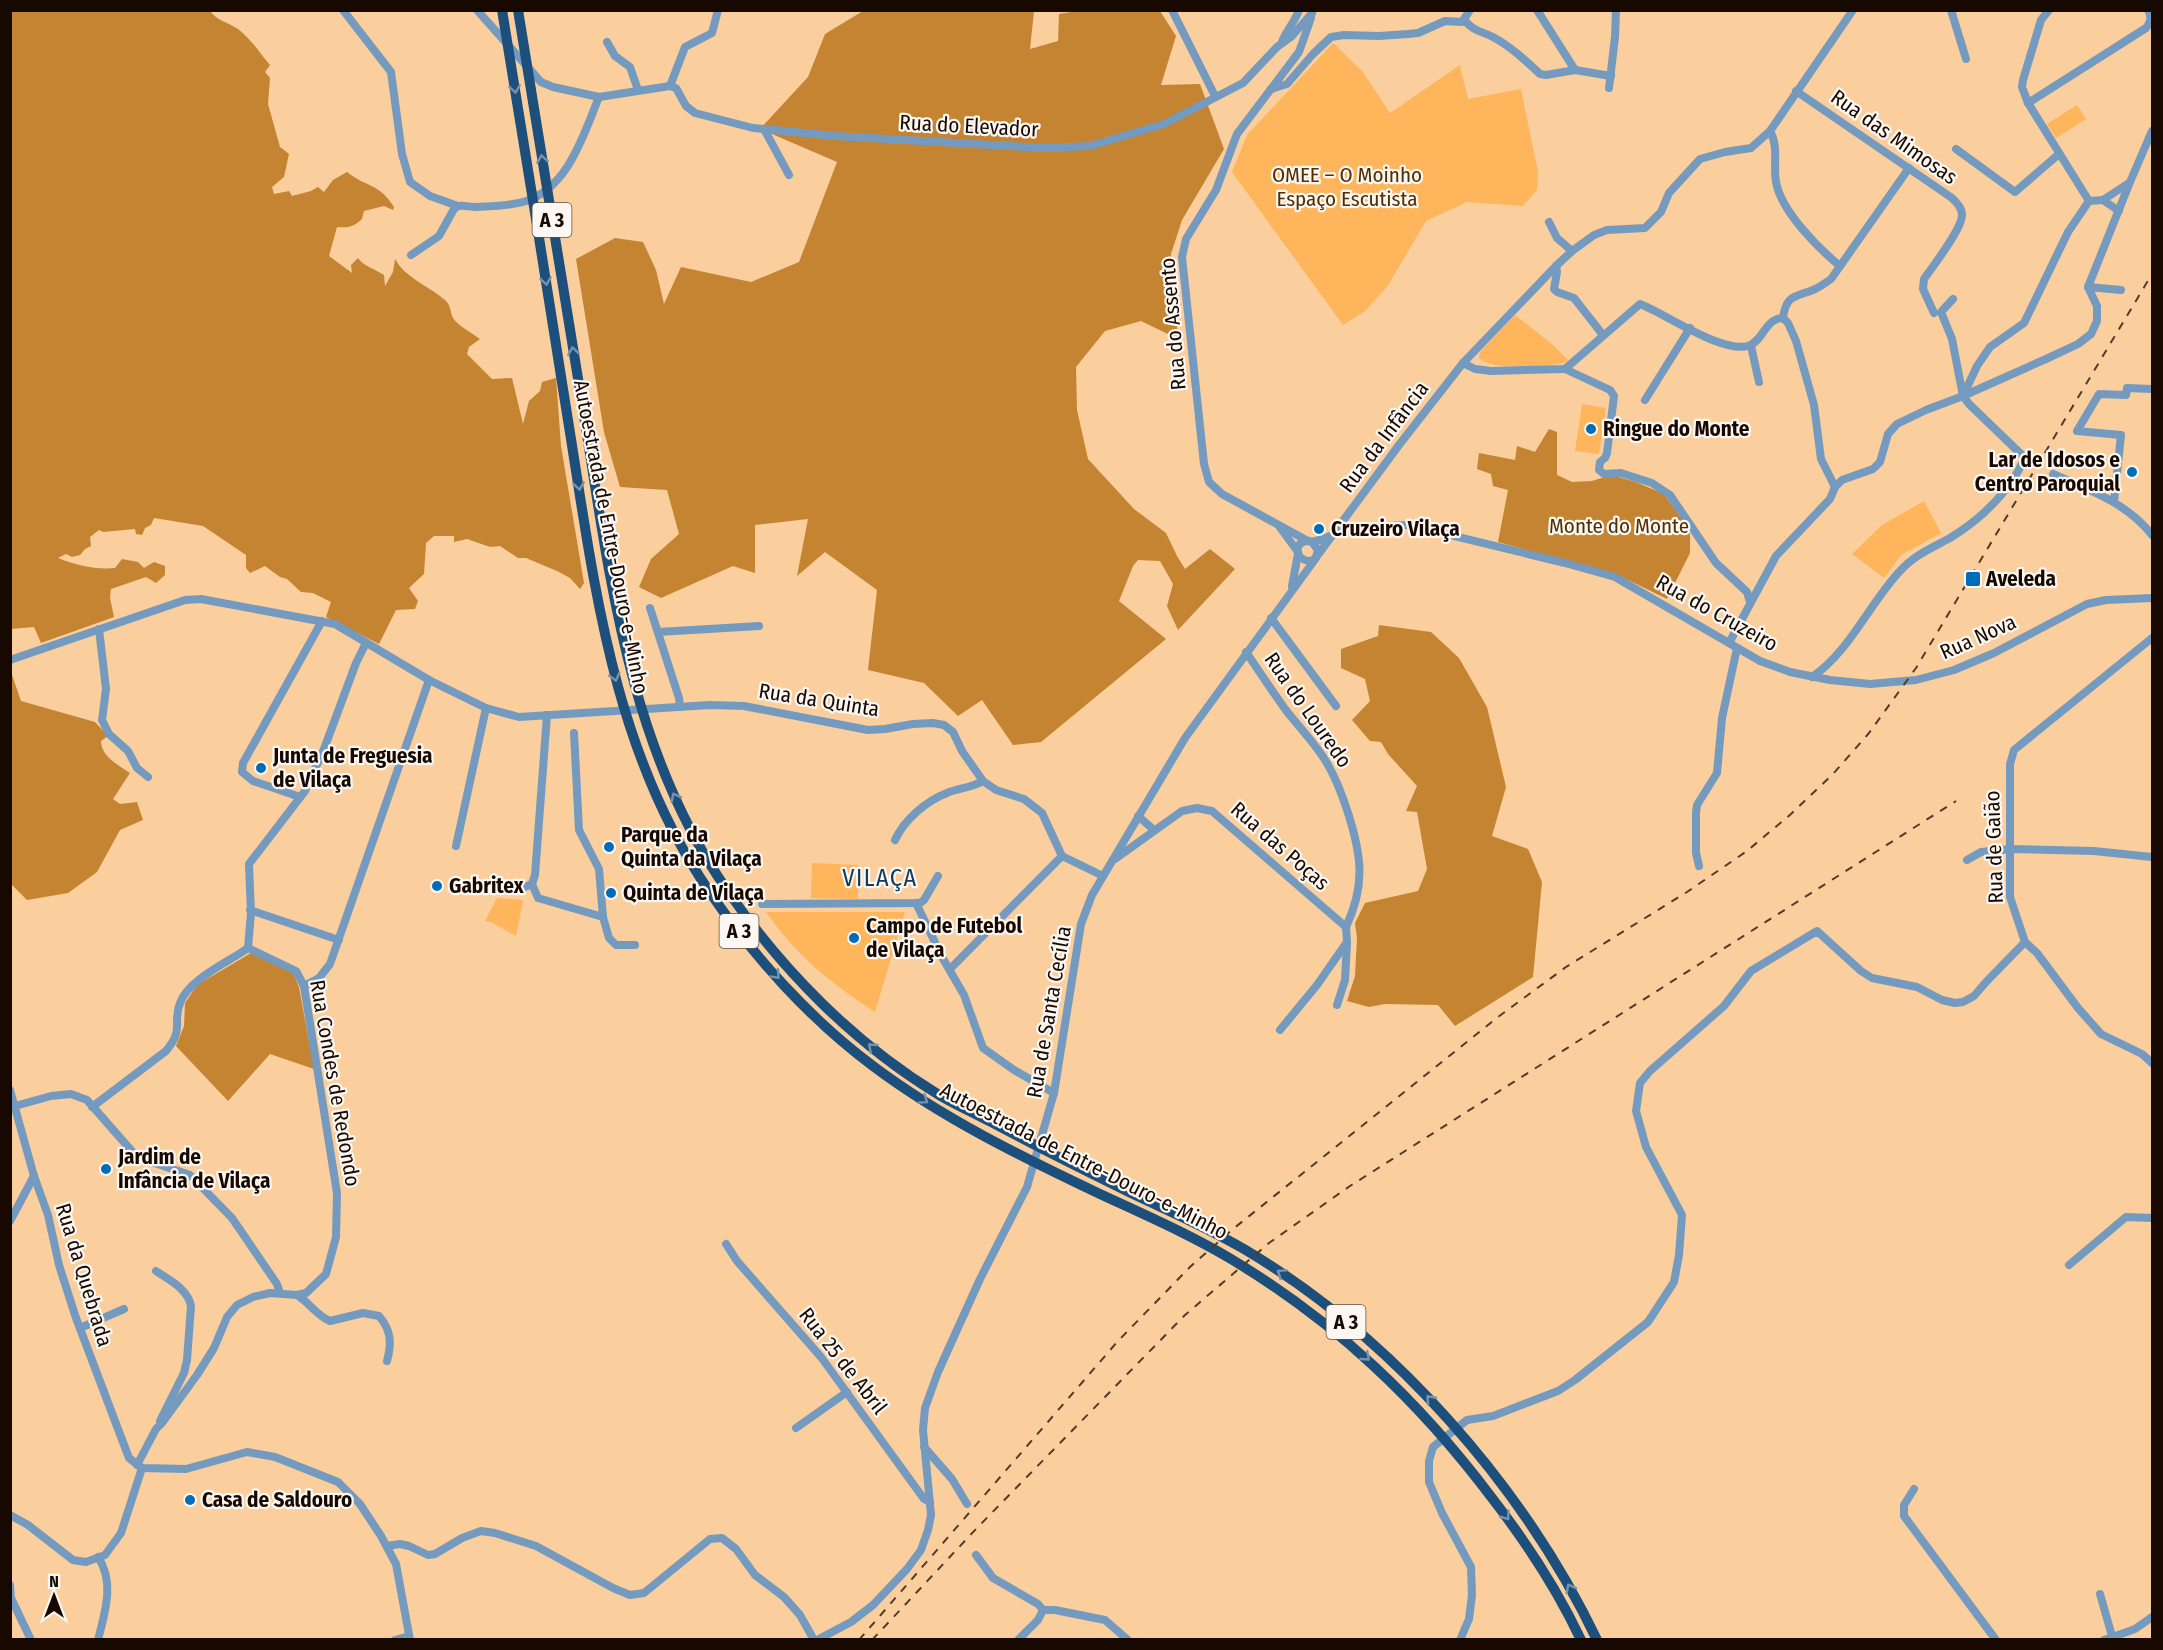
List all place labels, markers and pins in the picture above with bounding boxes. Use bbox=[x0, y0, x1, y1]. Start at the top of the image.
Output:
place label: Ringue do Monte bbox=[1603, 416, 1750, 442]
marker: Ringue do Monte bbox=[1584, 422, 1598, 436]
place label: Lar de Idosos e Centro Paroquial bbox=[1975, 447, 2120, 497]
marker: Lar de Idosos e Centro Paroquial bbox=[2125, 465, 2139, 479]
place label: Cruzeiro Vilaça bbox=[1331, 516, 1460, 542]
marker: Cruzeiro Vilaça bbox=[1312, 522, 1326, 536]
place label: Aveleda bbox=[1985, 566, 2056, 592]
marker: Aveleda bbox=[1964, 570, 1982, 588]
place label: Junta de Freguesia de Vilaça bbox=[272, 743, 433, 793]
marker: Junta de Freguesia de Vilaça bbox=[254, 761, 268, 775]
place label: Parque da Quinta da Vilaça bbox=[621, 822, 762, 872]
marker: Parque da Quinta da Vilaça bbox=[602, 840, 616, 854]
place label: Gabritex bbox=[449, 873, 525, 899]
marker: Gabritex bbox=[430, 879, 444, 893]
place label: Quinta de Vilaça bbox=[623, 880, 764, 906]
marker: Quinta de Vilaça bbox=[604, 886, 618, 900]
place label: Campo de Futebol de Vilaça bbox=[866, 913, 1022, 963]
marker: Campo de Futebol de Vilaça bbox=[847, 931, 861, 945]
place label: Jardim de Infância de Vilaça bbox=[117, 1144, 270, 1194]
marker: Jardim de Infância de Vilaça bbox=[99, 1162, 113, 1176]
place label: Casa de Saldouro bbox=[202, 1487, 352, 1513]
marker: Casa de Saldouro bbox=[183, 1493, 197, 1507]

